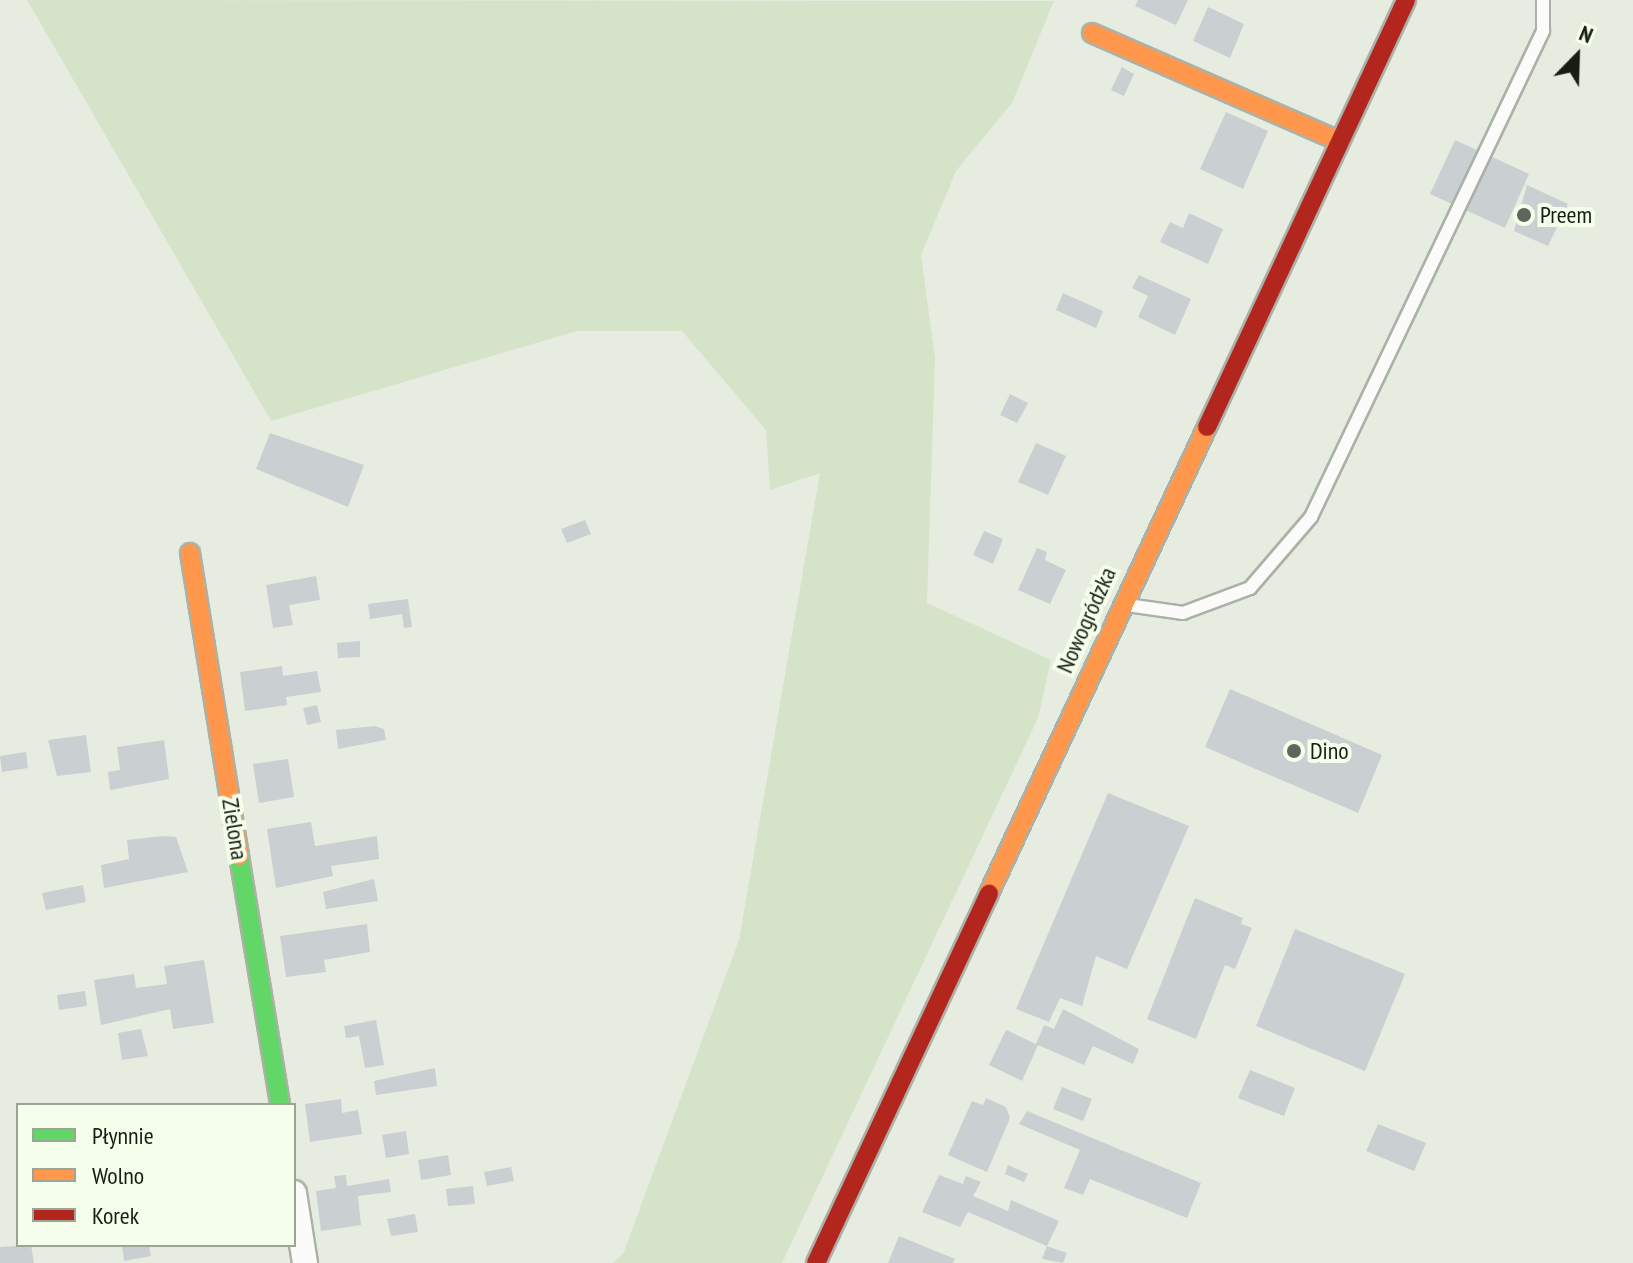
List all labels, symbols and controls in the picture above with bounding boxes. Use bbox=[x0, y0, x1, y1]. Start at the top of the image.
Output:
north arrow bbox=[1537, 16, 1617, 96]
text: N bbox=[1575, 19, 1597, 49]
place label: Preem bbox=[1540, 201, 1592, 229]
marker: Preem bbox=[1515, 206, 1533, 224]
street label: Nowogródzka bbox=[1050, 563, 1122, 677]
place label: Dino bbox=[1310, 737, 1349, 765]
marker: Dino bbox=[1285, 742, 1303, 760]
street label: Zielona bbox=[216, 796, 254, 862]
legend bbox=[16, 1103, 296, 1247]
text: Płynnie bbox=[92, 1120, 154, 1151]
text: Wolno bbox=[92, 1160, 144, 1191]
text: Korek bbox=[92, 1200, 139, 1231]

